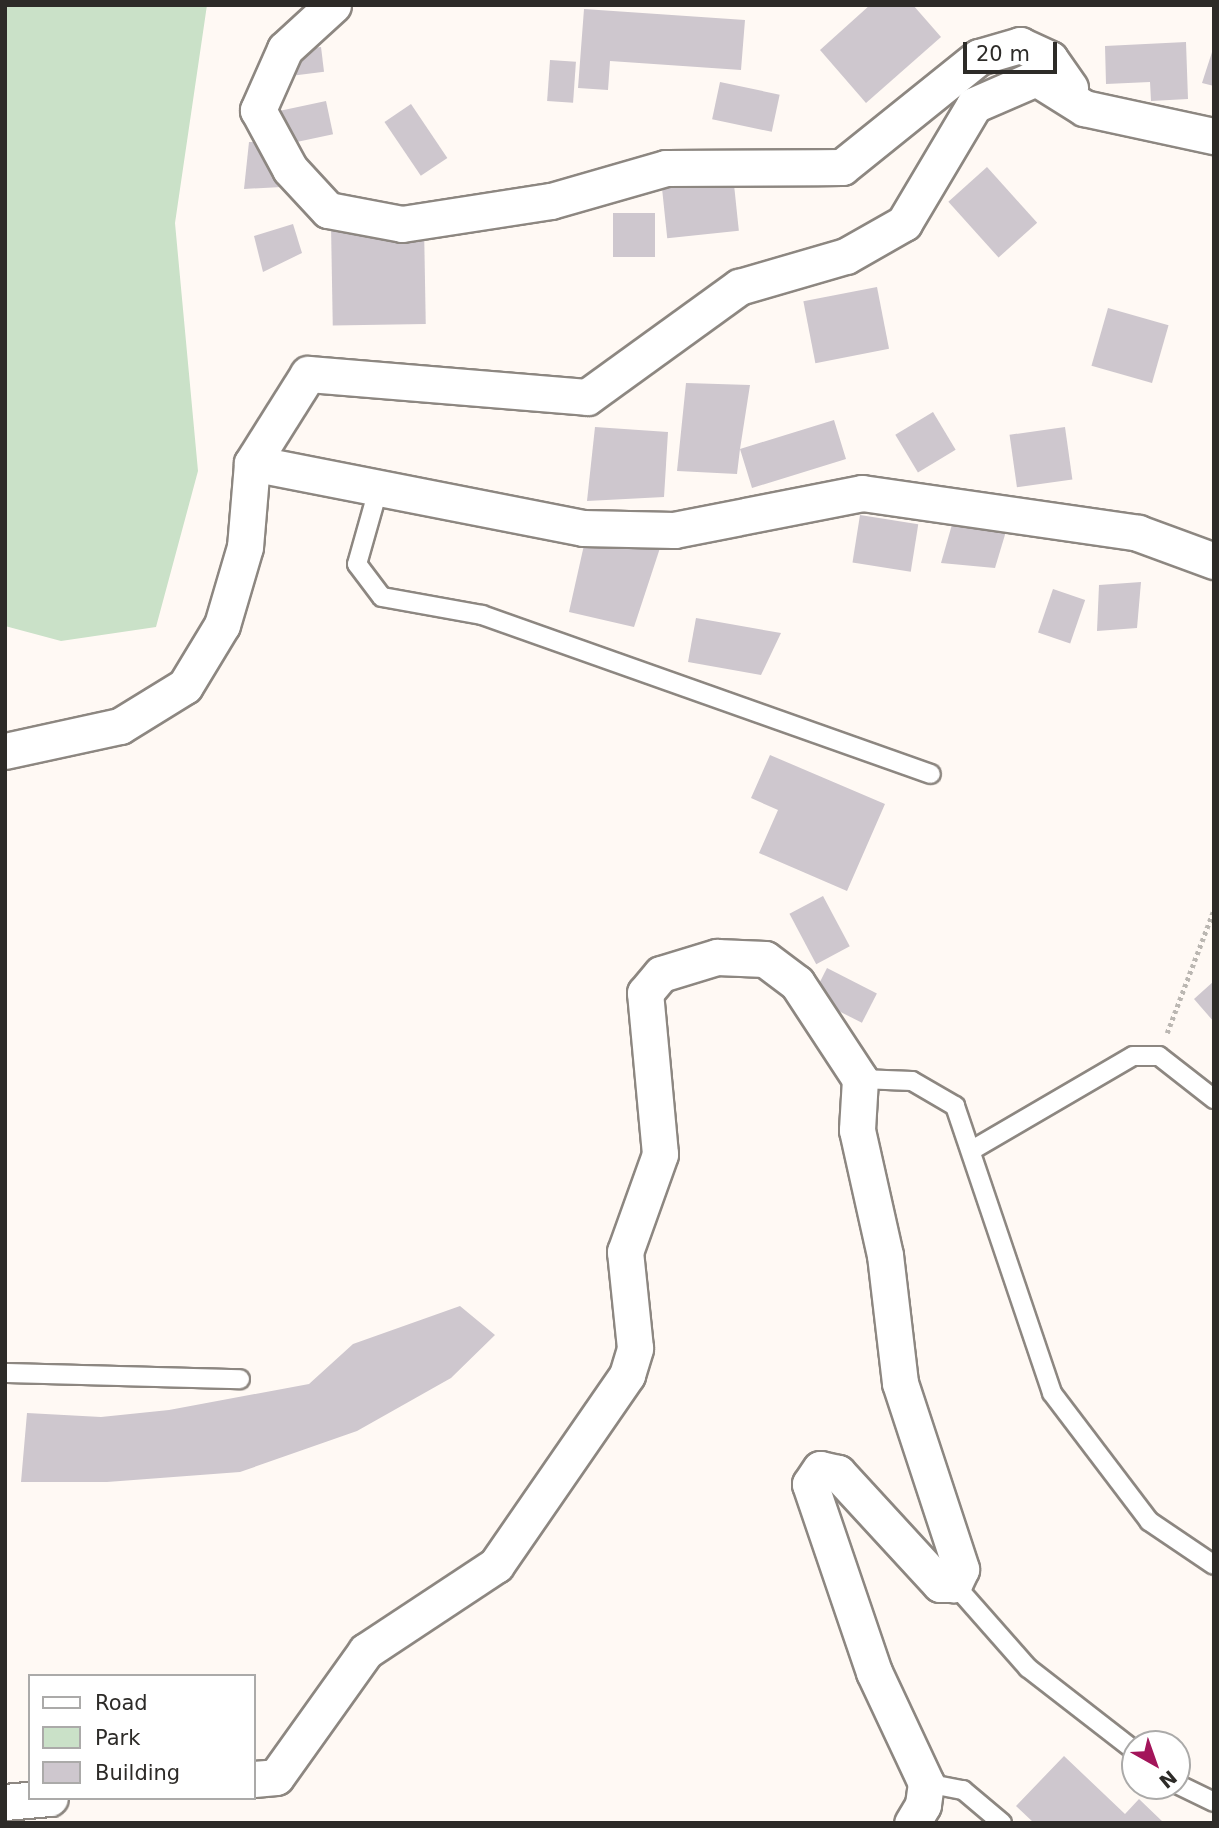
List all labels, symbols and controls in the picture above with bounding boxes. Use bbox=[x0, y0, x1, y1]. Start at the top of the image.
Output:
scale bar bbox=[967, 28, 1062, 72]
text: 20 m bbox=[976, 42, 1030, 66]
legend bbox=[28, 1674, 256, 1800]
text: Road bbox=[95, 1691, 148, 1715]
text: Park bbox=[95, 1726, 140, 1750]
north arrow bbox=[1121, 1730, 1191, 1800]
text: Building bbox=[95, 1761, 180, 1785]
text: N bbox=[1155, 1766, 1181, 1793]

